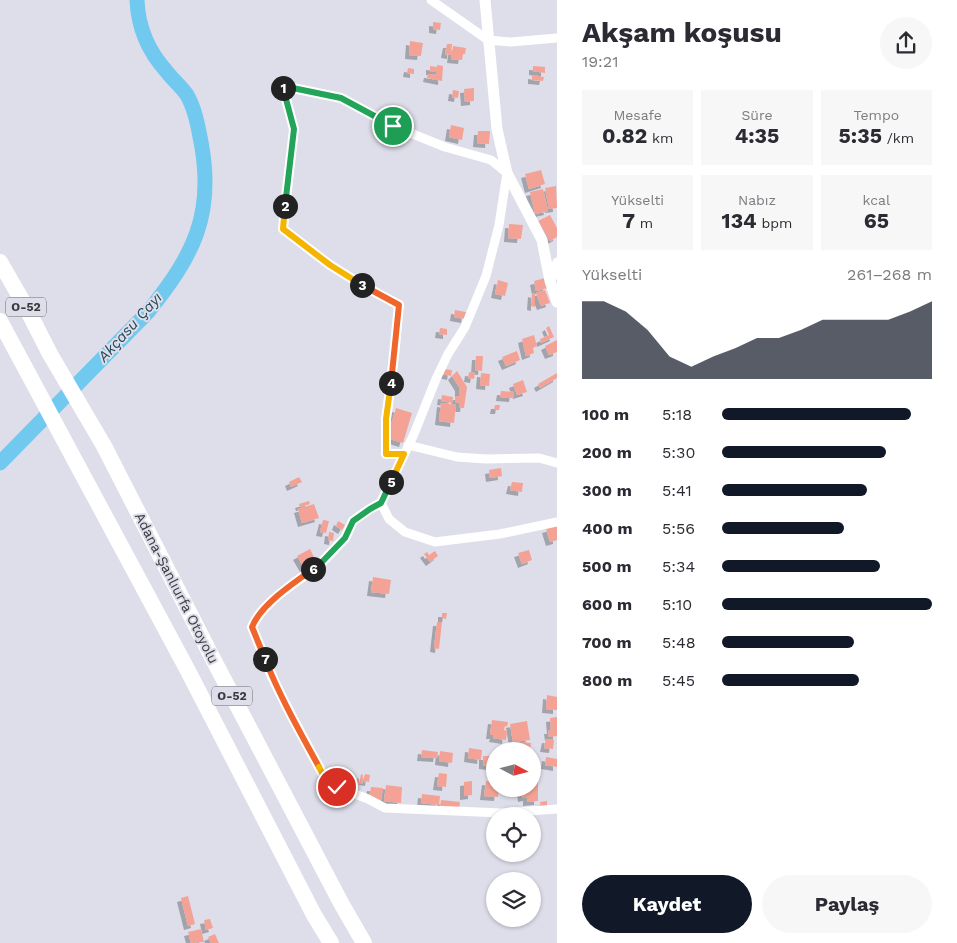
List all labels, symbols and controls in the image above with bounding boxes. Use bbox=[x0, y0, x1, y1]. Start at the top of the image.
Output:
text: Akşam koşusu bbox=[582, 16, 782, 49]
button: share bbox=[880, 17, 932, 69]
text: 19:21 bbox=[582, 52, 618, 71]
pin: 1 bbox=[270, 76, 296, 100]
text: 1 bbox=[280, 80, 287, 96]
pin bbox=[372, 105, 414, 147]
text: Mesafe bbox=[613, 107, 662, 123]
text: Süre bbox=[741, 107, 773, 123]
text: Tempo bbox=[854, 107, 899, 123]
icon: arrive bbox=[379, 112, 407, 140]
text: 0.82 bbox=[602, 123, 647, 148]
text: 4:35 bbox=[735, 123, 779, 148]
text: 5:35 bbox=[839, 123, 882, 148]
text: km bbox=[647, 130, 673, 146]
text: /km bbox=[882, 130, 914, 146]
text: Yükselti bbox=[611, 192, 664, 208]
text: Nabız bbox=[738, 192, 776, 208]
text: kcal bbox=[862, 192, 890, 208]
pin: 2 bbox=[272, 194, 298, 218]
text: 2 bbox=[281, 198, 290, 214]
text: 7 bbox=[622, 208, 635, 233]
text: 134 bbox=[722, 208, 757, 233]
text: 65 bbox=[864, 208, 889, 233]
text: m bbox=[635, 215, 653, 231]
text: bpm bbox=[757, 215, 792, 231]
text: Yükselti bbox=[582, 265, 642, 284]
text: 261–268 m bbox=[847, 265, 932, 284]
pin: 3 bbox=[350, 272, 374, 298]
text: 3 bbox=[358, 277, 367, 293]
water label: Akçasu Çayı bbox=[94, 289, 166, 366]
road number: O-52 bbox=[6, 298, 46, 316]
pin: 4 bbox=[378, 370, 404, 396]
text: 4 bbox=[387, 375, 396, 391]
text: 100 m bbox=[582, 405, 629, 424]
text: 5:18 bbox=[662, 405, 692, 424]
text: 200 m bbox=[582, 443, 632, 462]
text: 5:30 bbox=[662, 443, 695, 462]
pin: 5 bbox=[378, 470, 404, 494]
text: 5 bbox=[387, 474, 396, 490]
text: 300 m bbox=[582, 481, 632, 500]
text: 5:41 bbox=[662, 481, 692, 500]
street label: Adana-Şanlıurfa Otoyolu bbox=[132, 510, 222, 666]
text: 400 m bbox=[582, 519, 633, 538]
text: 5:56 bbox=[662, 519, 695, 538]
pin: 6 bbox=[300, 556, 326, 582]
text: 500 m bbox=[582, 557, 632, 576]
text: 5:34 bbox=[662, 557, 695, 576]
text: 6 bbox=[309, 561, 318, 577]
text: 600 m bbox=[582, 595, 632, 614]
text: 5:10 bbox=[662, 595, 692, 614]
text: 700 m bbox=[582, 633, 632, 652]
text: 5:48 bbox=[662, 633, 696, 652]
pin: 7 bbox=[252, 646, 278, 672]
text: 7 bbox=[261, 651, 270, 667]
text: 800 m bbox=[582, 671, 632, 690]
text: 5:45 bbox=[662, 671, 695, 690]
road number: O-52 bbox=[212, 686, 252, 706]
north arrow bbox=[486, 742, 541, 798]
map controls bbox=[486, 742, 541, 927]
pin bbox=[316, 766, 358, 808]
icon: check bbox=[323, 773, 351, 801]
button: locate bbox=[486, 807, 541, 862]
button: layers bbox=[486, 872, 541, 927]
button: Kaydet bbox=[582, 875, 752, 933]
button: Paylaş bbox=[762, 875, 932, 933]

